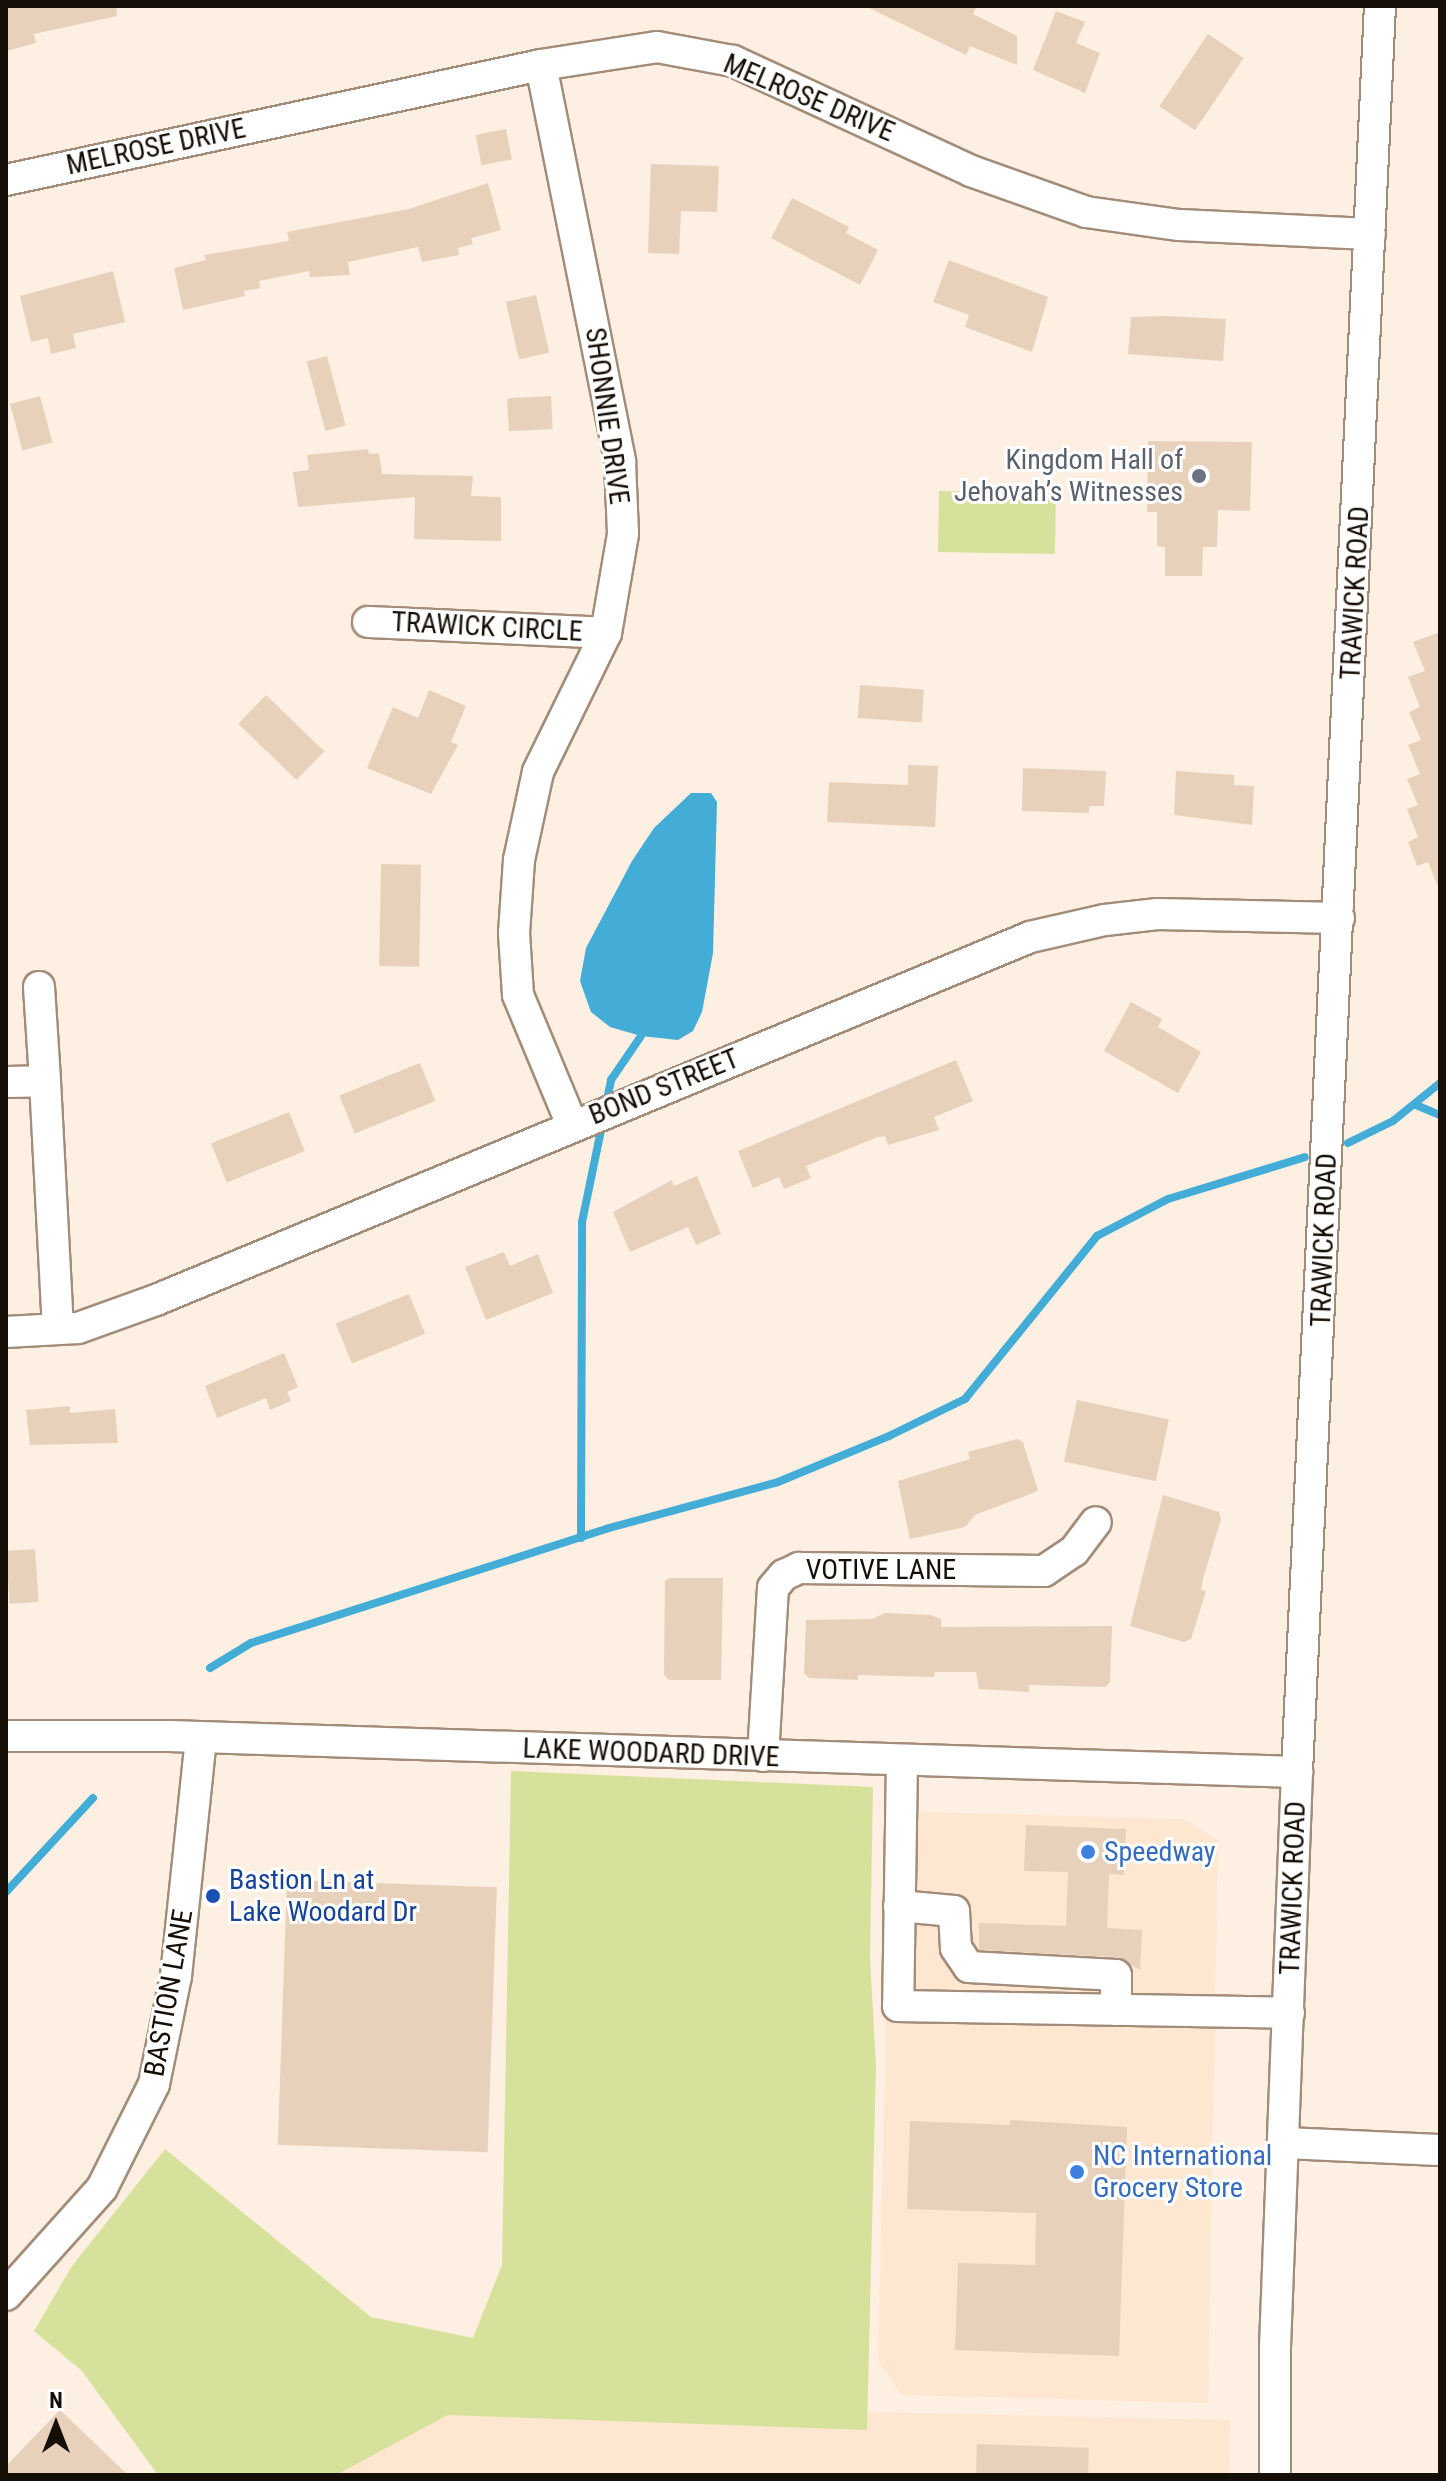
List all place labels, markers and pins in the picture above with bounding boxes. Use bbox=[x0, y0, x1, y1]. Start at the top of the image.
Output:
place label: Kingdom Hall of Jehovah’s Witnesses bbox=[954, 443, 1183, 509]
marker: Kingdom Hall of Jehovah’s Witnesses bbox=[1190, 467, 1208, 485]
place label: Speedway bbox=[1104, 1835, 1216, 1869]
marker: Speedway bbox=[1079, 1843, 1097, 1861]
place label: Bastion Ln at Lake Woodard Dr bbox=[229, 1863, 417, 1929]
marker: Bastion Ln at Lake Woodard Dr bbox=[204, 1887, 222, 1905]
place label: NC International Grocery Store bbox=[1093, 2139, 1272, 2205]
marker: NC International Grocery Store bbox=[1068, 2163, 1086, 2181]

